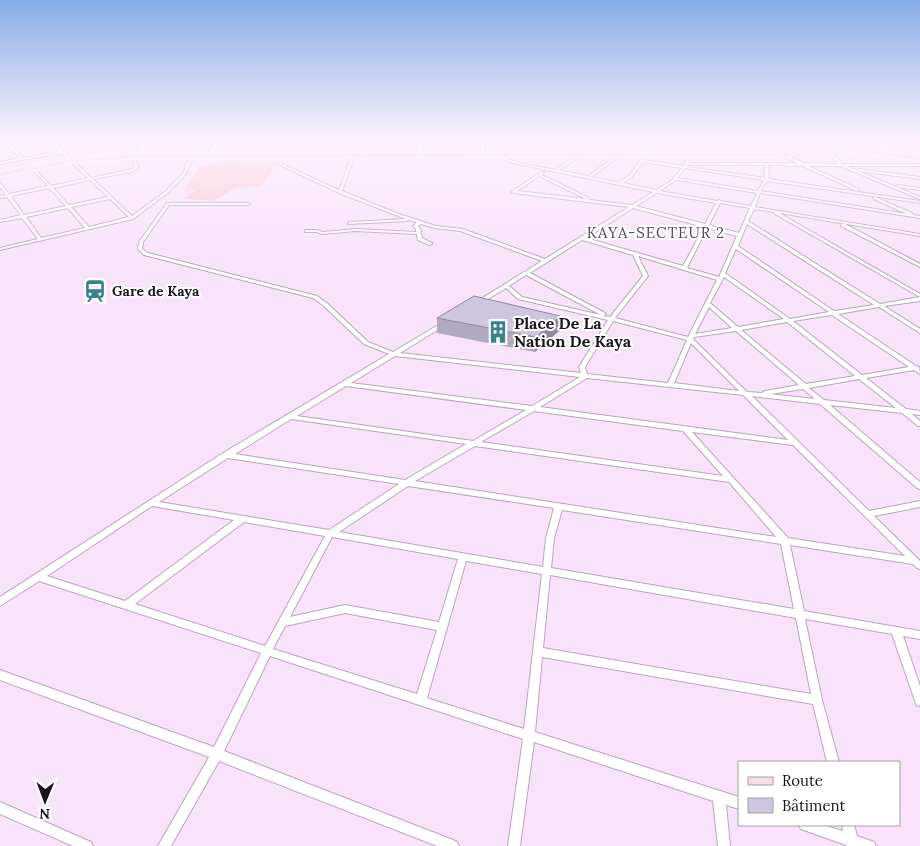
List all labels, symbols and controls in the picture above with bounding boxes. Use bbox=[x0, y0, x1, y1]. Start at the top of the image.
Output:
district label: KAYA-SECTEUR 2 bbox=[587, 223, 725, 242]
station icon: Gare de Kaya bbox=[82, 278, 108, 304]
place label: Gare de Kaya bbox=[112, 282, 200, 300]
place label: Place De La Nation De Kaya bbox=[514, 313, 632, 351]
building icon: Place De La Nation De Kaya bbox=[485, 319, 511, 345]
legend bbox=[738, 761, 900, 826]
text: Route bbox=[782, 771, 823, 790]
north arrow bbox=[20, 776, 70, 826]
text: Bâtiment bbox=[782, 796, 845, 815]
text: N bbox=[39, 805, 50, 823]

